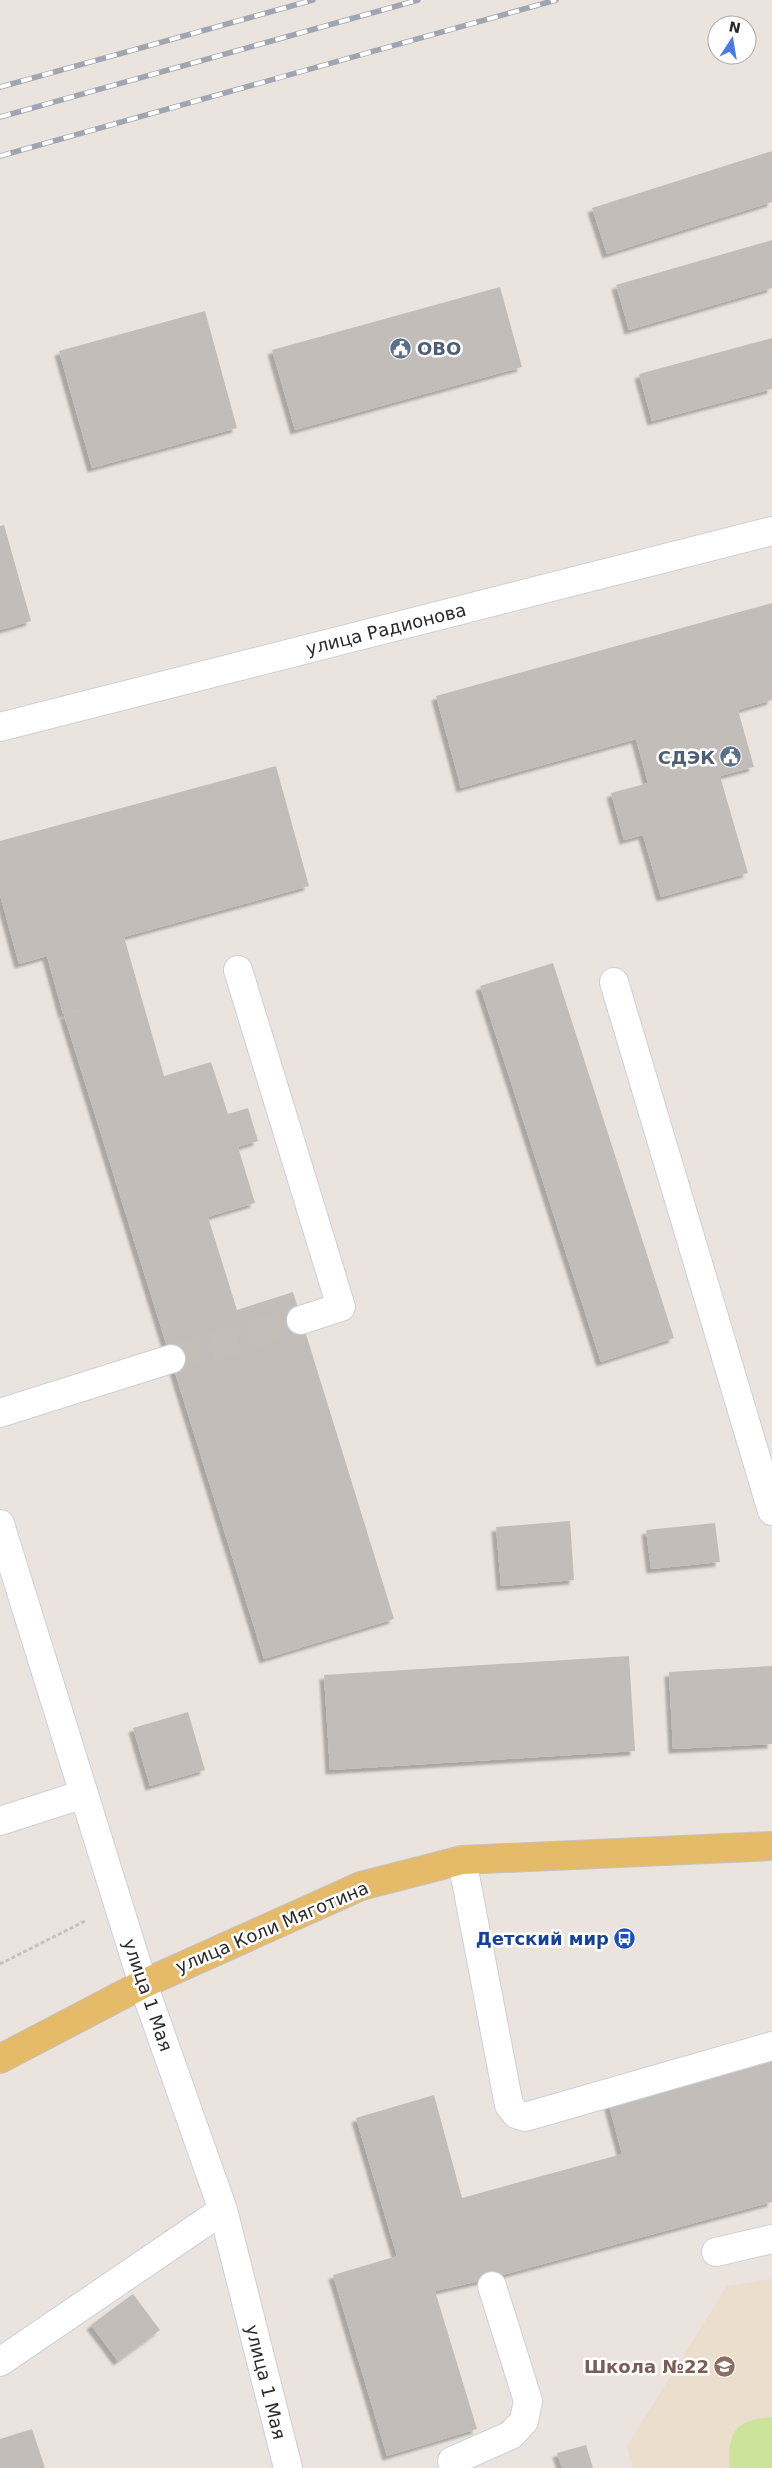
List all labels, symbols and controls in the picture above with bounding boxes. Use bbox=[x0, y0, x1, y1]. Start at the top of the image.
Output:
north arrow bbox=[707, 15, 757, 65]
text: N bbox=[727, 18, 742, 36]
public building icon: OBO bbox=[389, 336, 413, 360]
place label: OBO bbox=[417, 338, 461, 359]
street label: улица Радионова bbox=[304, 599, 468, 659]
public building icon: СДЭК bbox=[719, 745, 743, 769]
place label: СДЭК bbox=[658, 747, 715, 768]
street label: улица Коли Мяготина bbox=[172, 1877, 372, 1977]
bus stop icon: Детский мир bbox=[613, 1926, 637, 1950]
place label: Детский мир bbox=[476, 1928, 609, 1949]
street label: улица 1 Мая bbox=[119, 1936, 177, 2054]
street label: улица 1 Мая bbox=[242, 2322, 290, 2442]
school or university icon: Школа №22 bbox=[713, 2354, 737, 2378]
place label: Школа №22 bbox=[584, 2356, 709, 2377]

